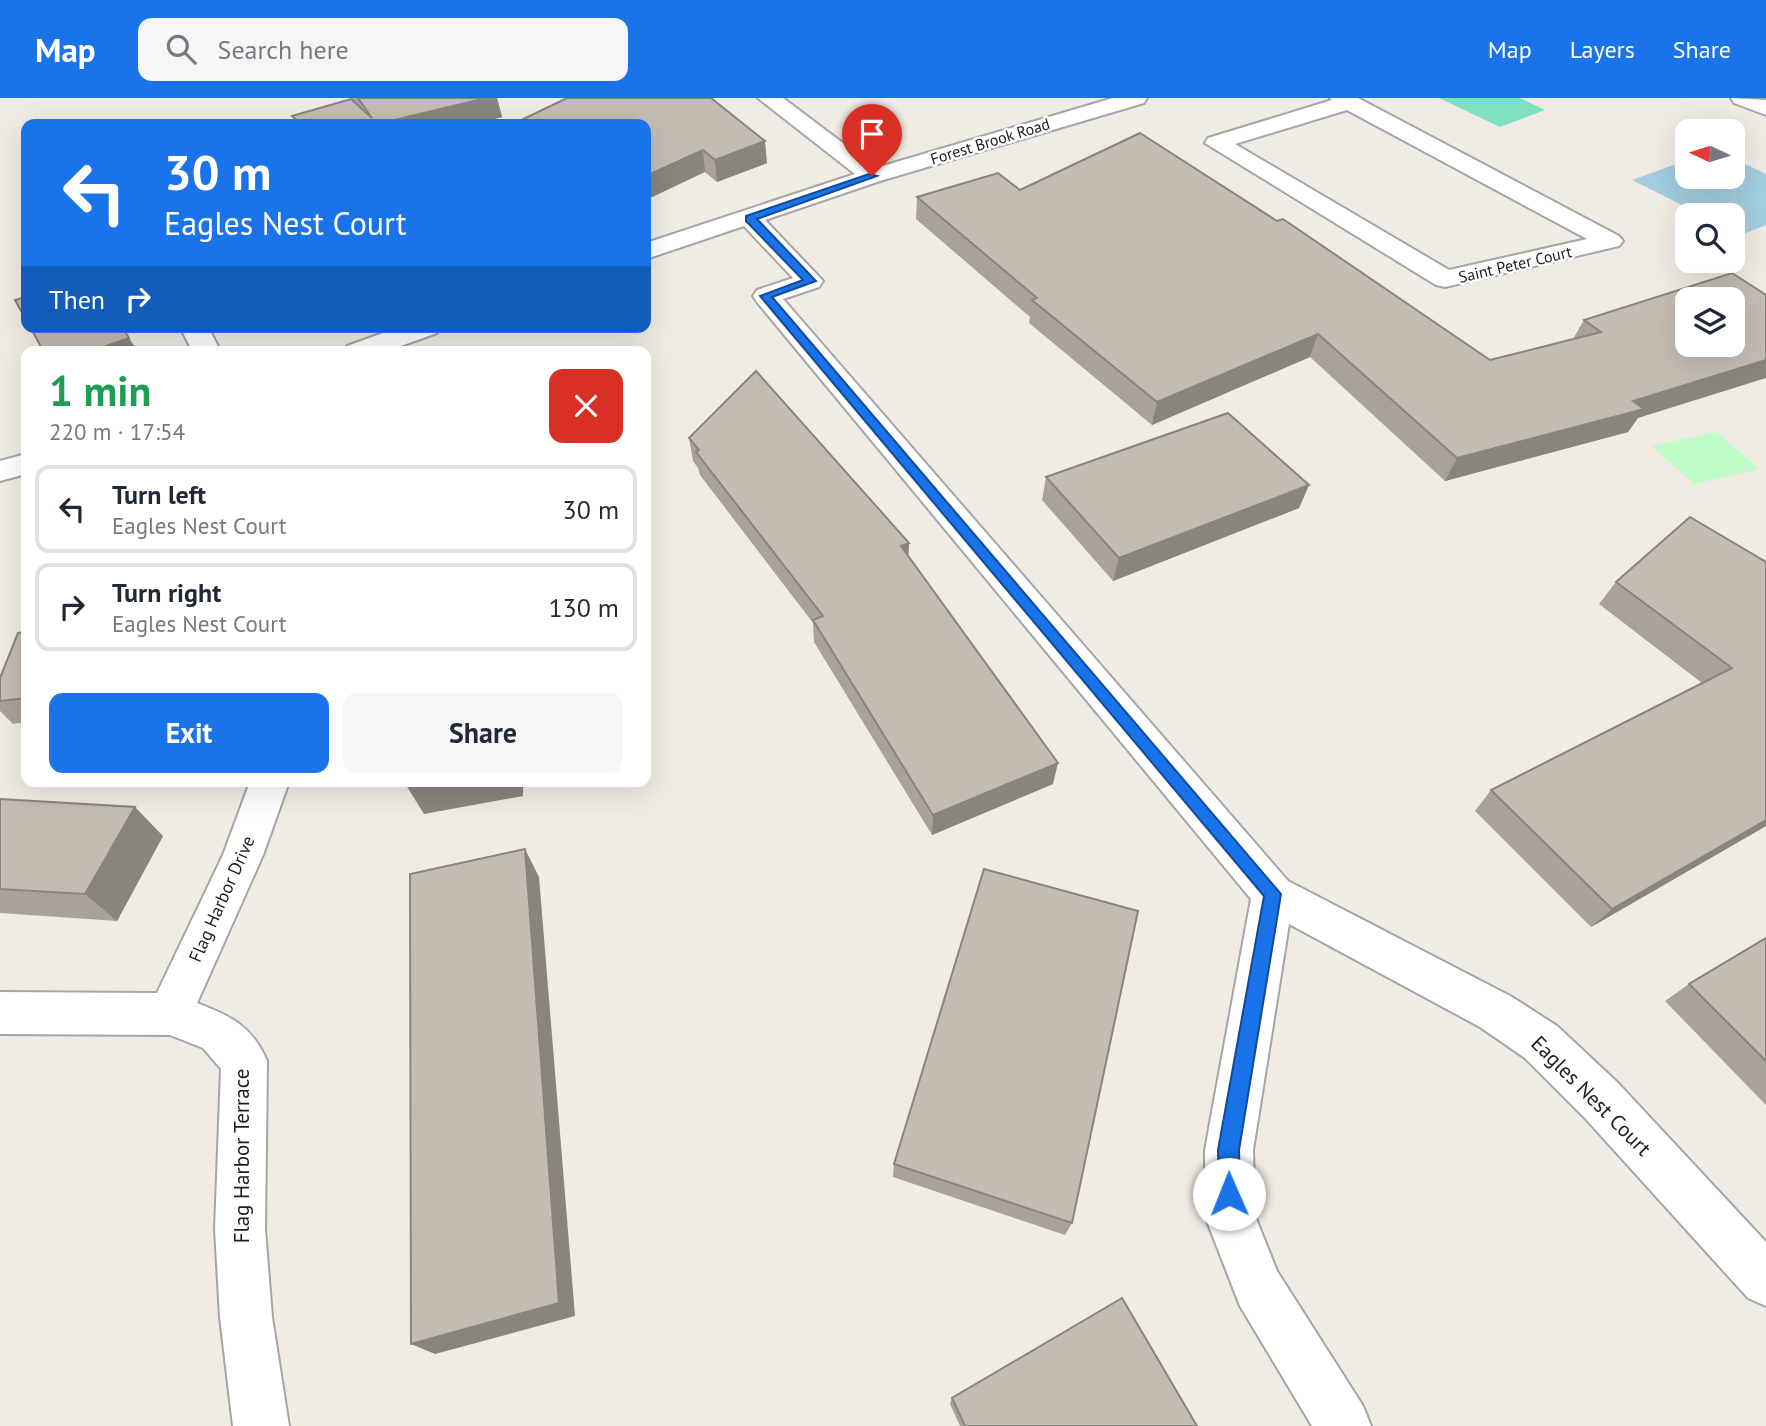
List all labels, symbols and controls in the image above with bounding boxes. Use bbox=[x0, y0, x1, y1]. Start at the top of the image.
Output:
search box bbox=[138, 18, 628, 81]
text: Map bbox=[35, 28, 96, 71]
icon: search bbox=[162, 30, 200, 68]
text: Search here bbox=[218, 33, 349, 66]
text: Map bbox=[1488, 34, 1532, 65]
text: Layers bbox=[1570, 34, 1635, 65]
text: Share bbox=[1673, 34, 1731, 65]
pin bbox=[842, 104, 902, 176]
street label: Forest Brook Road bbox=[928, 113, 1052, 169]
icon: arrive bbox=[853, 115, 891, 153]
north arrow bbox=[1675, 119, 1745, 189]
map controls bbox=[1675, 119, 1745, 357]
text: 30 m bbox=[164, 140, 271, 204]
icon: left bbox=[49, 147, 140, 238]
text: Eagles Nest Court bbox=[164, 202, 407, 244]
button: search bbox=[1675, 203, 1745, 273]
street label: Saint Peter Court bbox=[1456, 241, 1574, 287]
icon: right bbox=[119, 280, 157, 318]
text: Then bbox=[49, 283, 105, 316]
button: layers bbox=[1675, 287, 1745, 357]
text: 1 min bbox=[49, 363, 151, 418]
button: close bbox=[549, 369, 623, 443]
text: 220 m · 17:54 bbox=[49, 417, 185, 446]
text: Turn left bbox=[112, 478, 206, 511]
icon: left bbox=[53, 490, 91, 528]
text: 30 m bbox=[563, 493, 619, 526]
text: Eagles Nest Court bbox=[112, 511, 286, 540]
text: Turn right bbox=[112, 576, 221, 609]
icon: right bbox=[53, 588, 91, 626]
text: 130 m bbox=[548, 591, 619, 624]
text: Eagles Nest Court bbox=[112, 609, 286, 638]
button: Exit bbox=[49, 693, 329, 773]
button: Share bbox=[343, 693, 623, 773]
street label: Flag Harbor Drive bbox=[183, 832, 260, 965]
street label: Eagles Nest Court bbox=[1525, 1030, 1657, 1162]
street label: Flag Harbor Terrace bbox=[228, 1069, 255, 1243]
position arrow bbox=[1192, 1157, 1266, 1231]

